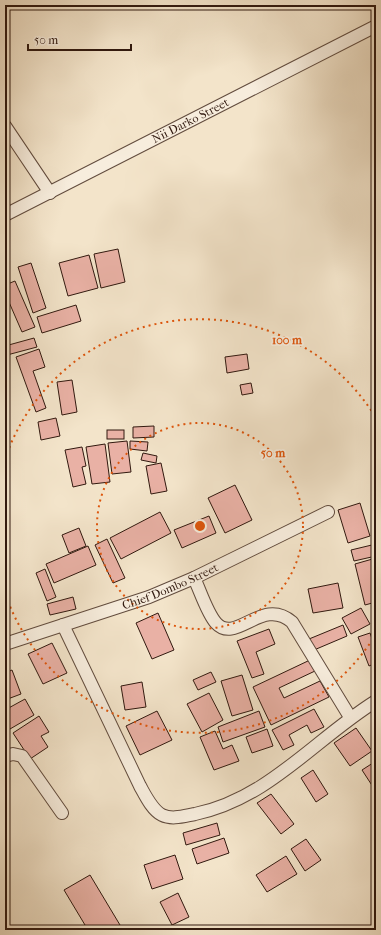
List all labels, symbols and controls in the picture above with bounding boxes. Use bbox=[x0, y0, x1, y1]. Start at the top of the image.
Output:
scale bar bbox=[28, 26, 131, 52]
text: 50 m bbox=[34, 33, 58, 47]
street label: Nii Darko Street bbox=[149, 95, 232, 146]
text: 100 m bbox=[272, 333, 303, 347]
text: 50 m bbox=[261, 446, 286, 460]
centre of rings bbox=[193, 519, 207, 533]
street label: Chief Dombo Street bbox=[120, 560, 221, 612]

